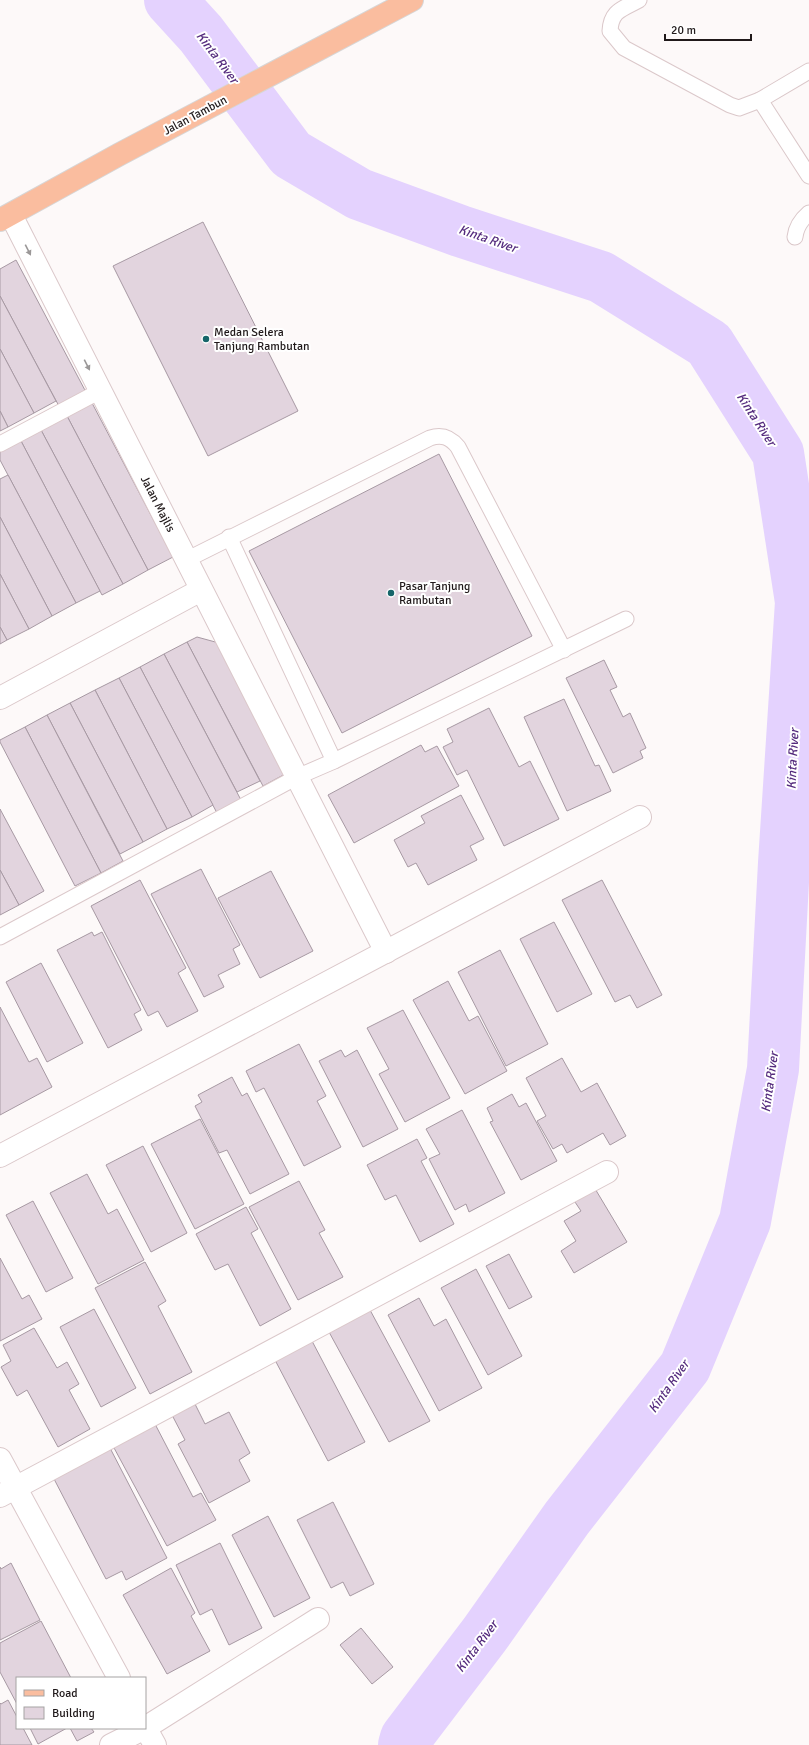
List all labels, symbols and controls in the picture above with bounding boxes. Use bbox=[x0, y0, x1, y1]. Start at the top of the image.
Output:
scale bar bbox=[665, 16, 751, 42]
text: 20 m bbox=[671, 23, 696, 38]
water label: Kinta River bbox=[193, 29, 243, 88]
street label: Jalan Tambun bbox=[161, 92, 230, 139]
water label: Kinta River bbox=[456, 222, 521, 257]
one-way arrow bbox=[25, 244, 31, 255]
place label: Medan Selera Tanjung Rambutan bbox=[214, 325, 310, 354]
marker: Medan Selera Tanjung Rambutan bbox=[201, 334, 211, 344]
one-way arrow bbox=[84, 360, 90, 371]
water label: Kinta River bbox=[733, 390, 781, 451]
street label: Jalan Majlis bbox=[137, 474, 178, 535]
place label: Pasar Tanjung Rambutan bbox=[399, 579, 470, 608]
marker: Pasar Tanjung Rambutan bbox=[386, 588, 396, 598]
water label: Kinta River bbox=[783, 726, 803, 790]
water label: Kinta River bbox=[758, 1049, 782, 1113]
water label: Kinta River bbox=[645, 1355, 694, 1416]
water label: Kinta River bbox=[452, 1616, 503, 1676]
legend bbox=[16, 1677, 146, 1729]
text: Road bbox=[52, 1686, 78, 1701]
text: Building bbox=[52, 1706, 95, 1721]

